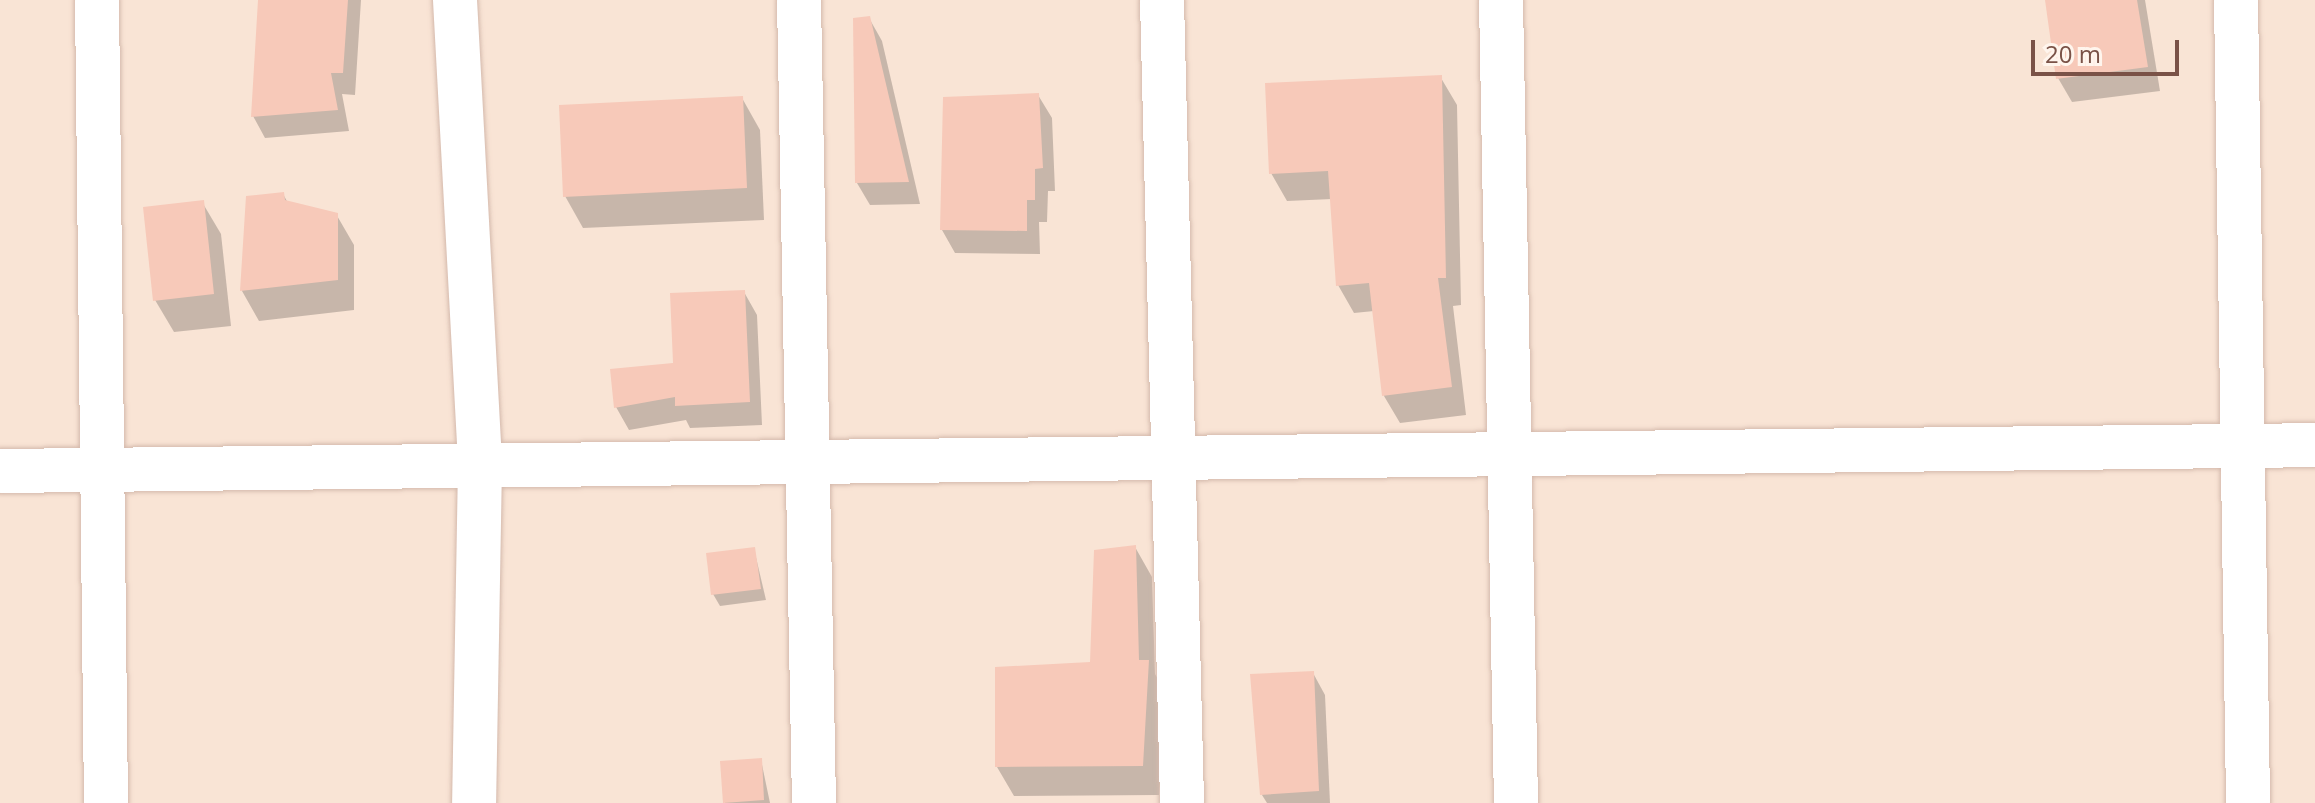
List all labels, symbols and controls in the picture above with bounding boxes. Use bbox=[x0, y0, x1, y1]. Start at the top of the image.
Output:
scale bar bbox=[2035, 24, 2183, 74]
text: 20 m bbox=[2045, 37, 2101, 70]

